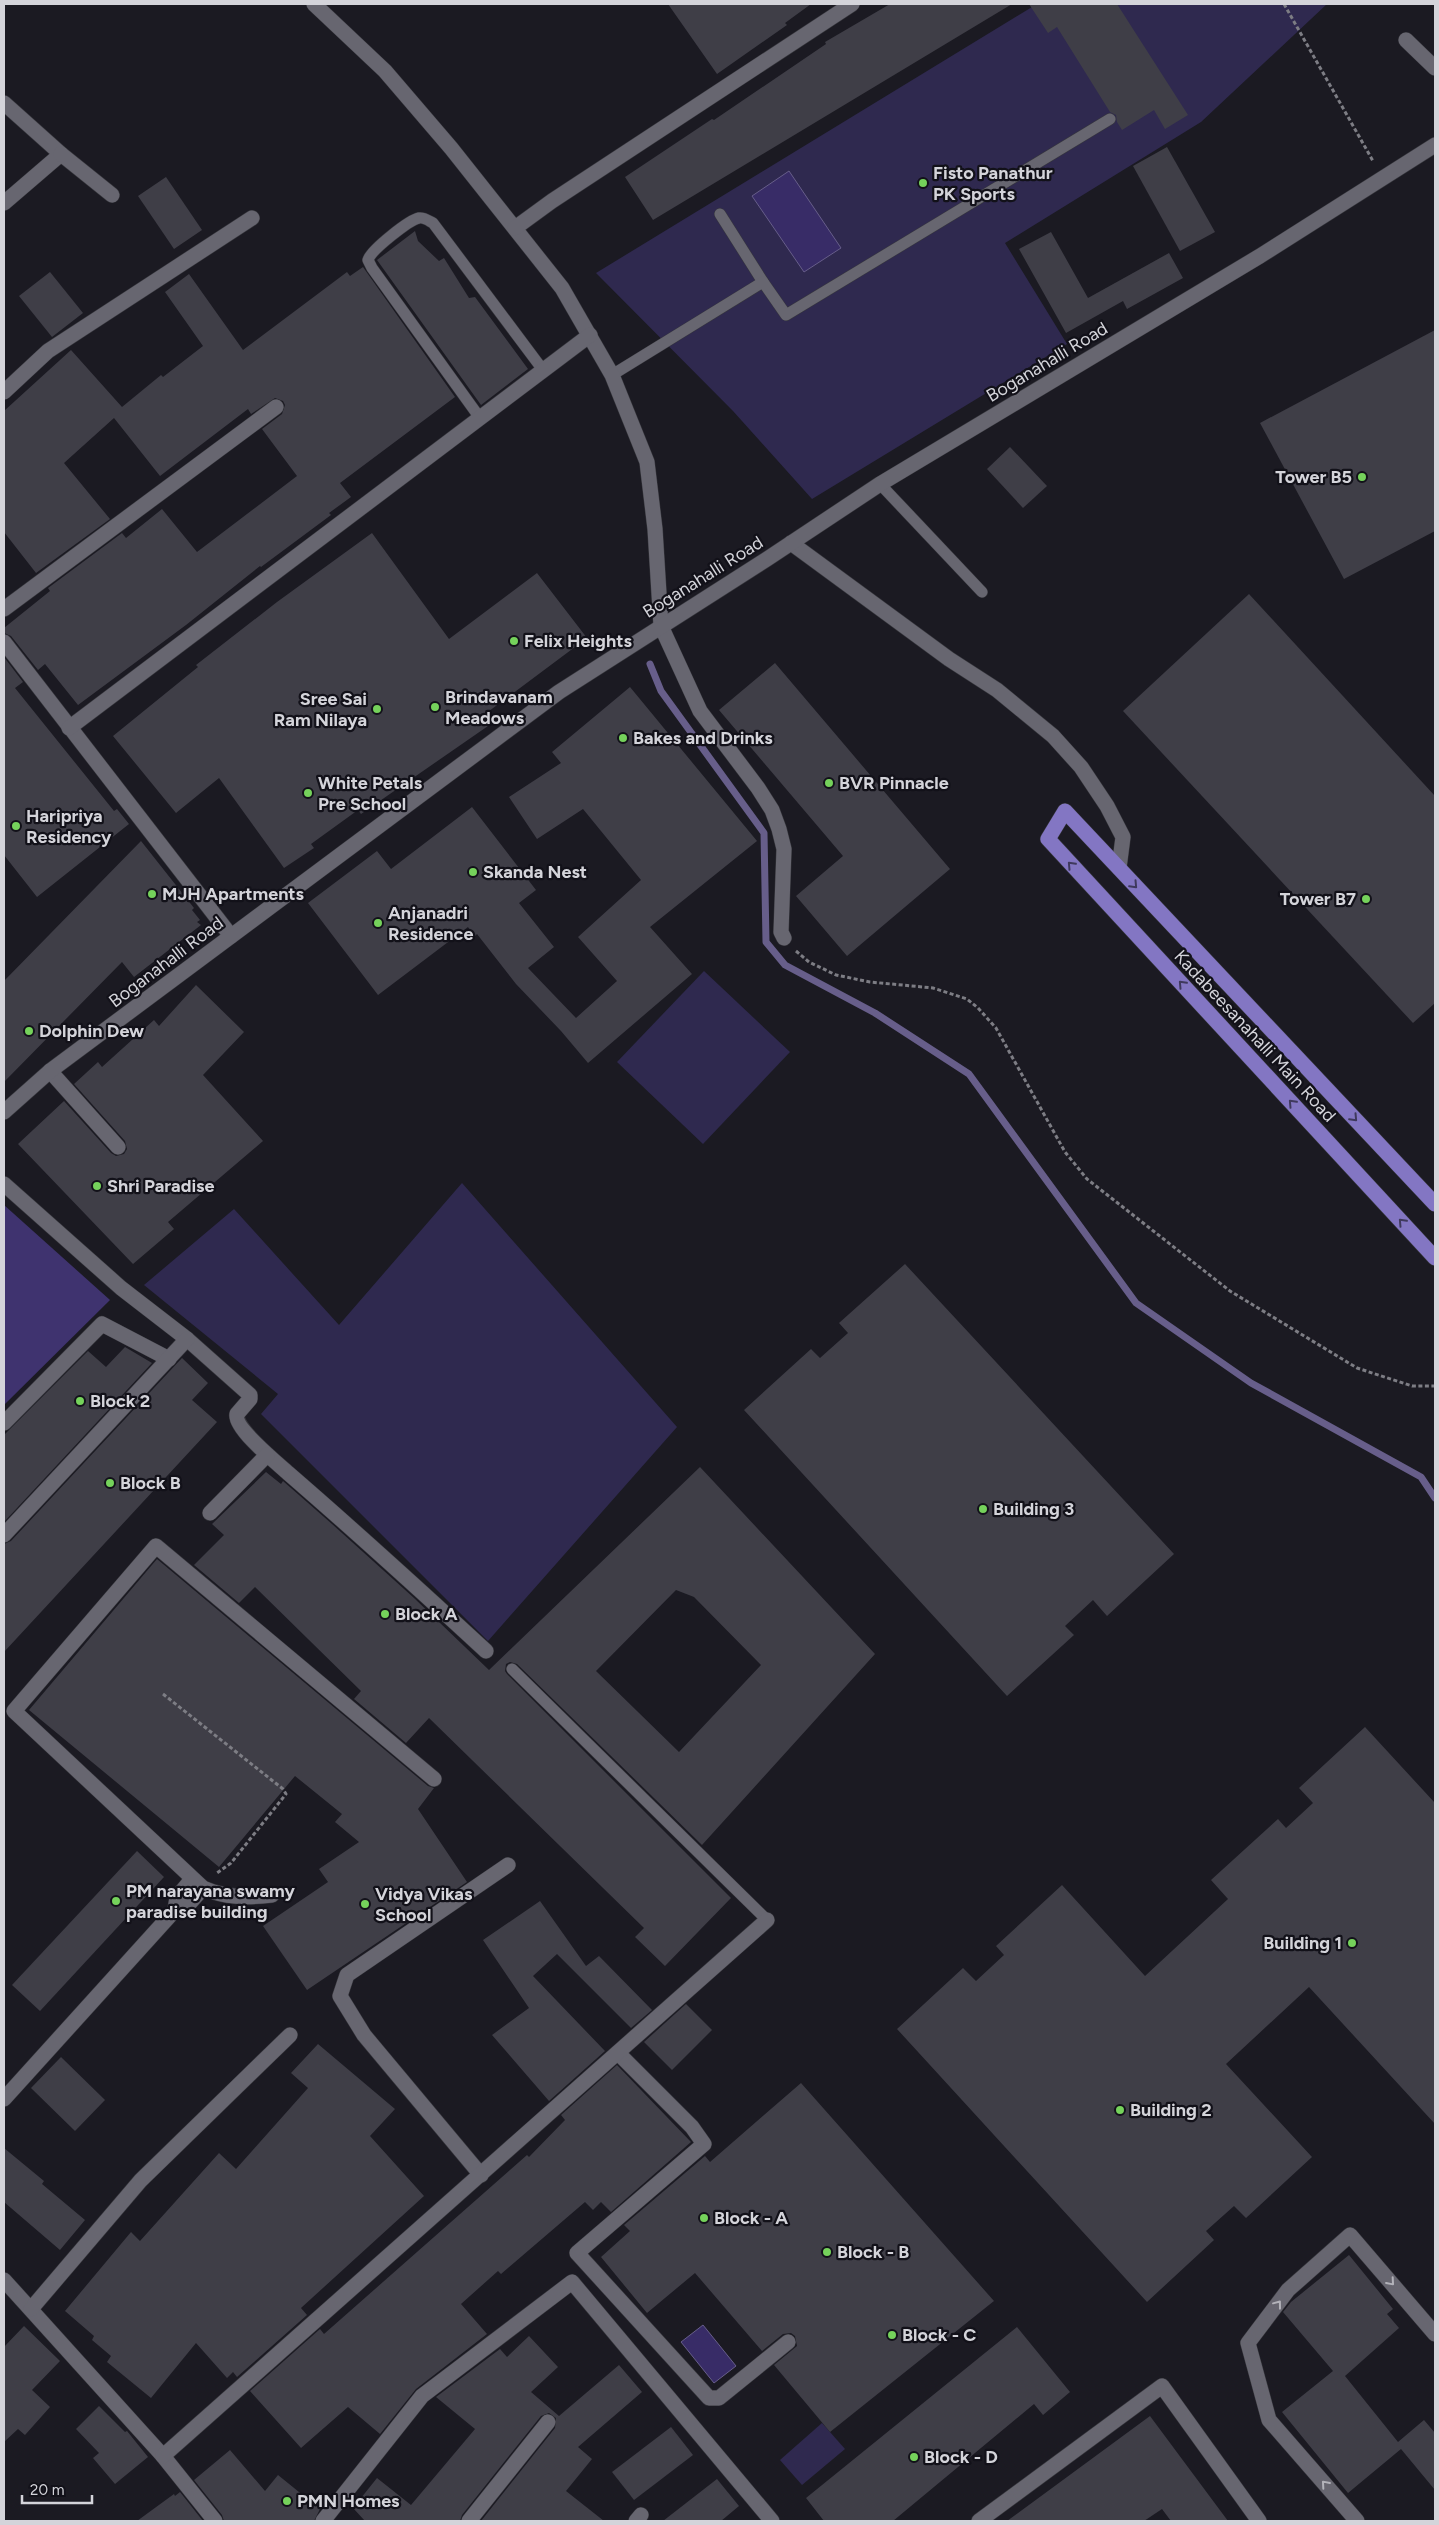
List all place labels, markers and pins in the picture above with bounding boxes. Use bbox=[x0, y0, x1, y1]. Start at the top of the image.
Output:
place label: Fisto Panathur PK Sports bbox=[933, 162, 1053, 205]
marker: Fisto Panathur PK Sports bbox=[917, 177, 929, 189]
place label: Tower B5 bbox=[1275, 466, 1352, 488]
marker: Tower B5 bbox=[1356, 471, 1368, 483]
place label: Felix Heights bbox=[524, 630, 632, 652]
marker: Felix Heights bbox=[508, 635, 520, 647]
place label: Brindavanam Meadows bbox=[445, 686, 553, 729]
place label: Sree Sai Ram Nilaya bbox=[274, 688, 367, 731]
marker: Brindavanam Meadows bbox=[429, 701, 441, 713]
marker: Sree Sai Ram Nilaya bbox=[371, 703, 383, 715]
place label: Bakes and Drinks bbox=[633, 727, 773, 749]
marker: Bakes and Drinks bbox=[617, 732, 629, 744]
place label: White Petals Pre School bbox=[318, 772, 423, 815]
place label: BVR Pinnacle bbox=[839, 772, 949, 794]
marker: BVR Pinnacle bbox=[823, 777, 835, 789]
marker: White Petals Pre School bbox=[302, 787, 314, 799]
place label: Haripriya Residency bbox=[26, 805, 112, 848]
marker: Haripriya Residency bbox=[10, 820, 22, 832]
place label: Skanda Nest bbox=[483, 861, 587, 883]
marker: Skanda Nest bbox=[467, 866, 479, 878]
place label: MJH Apartments bbox=[162, 883, 305, 905]
marker: MJH Apartments bbox=[146, 888, 158, 900]
place label: Tower B7 bbox=[1280, 888, 1356, 910]
marker: Tower B7 bbox=[1360, 893, 1372, 905]
place label: Anjanadri Residence bbox=[388, 902, 473, 945]
marker: Anjanadri Residence bbox=[372, 917, 384, 929]
place label: Dolphin Dew bbox=[39, 1020, 144, 1042]
marker: Dolphin Dew bbox=[23, 1025, 35, 1037]
place label: Shri Paradise bbox=[107, 1175, 215, 1197]
marker: Shri Paradise bbox=[91, 1180, 103, 1192]
place label: Block 2 bbox=[90, 1390, 150, 1412]
marker: Block 2 bbox=[74, 1395, 86, 1407]
place label: Block B bbox=[120, 1472, 181, 1494]
marker: Block B bbox=[104, 1477, 116, 1489]
place label: Building 3 bbox=[993, 1498, 1074, 1520]
marker: Building 3 bbox=[977, 1503, 989, 1515]
place label: Block A bbox=[395, 1603, 458, 1625]
marker: Block A bbox=[379, 1608, 391, 1620]
place label: PM narayana swamy paradise building bbox=[126, 1880, 295, 1923]
place label: Vidya Vikas School bbox=[375, 1883, 473, 1926]
marker: PM narayana swamy paradise building bbox=[110, 1895, 122, 1907]
marker: Vidya Vikas School bbox=[359, 1898, 371, 1910]
place label: Building 1 bbox=[1263, 1932, 1342, 1954]
marker: Building 1 bbox=[1346, 1937, 1358, 1949]
place label: Building 2 bbox=[1130, 2099, 1212, 2121]
marker: Building 2 bbox=[1114, 2104, 1126, 2116]
place label: Block - A bbox=[714, 2207, 788, 2229]
marker: Block - A bbox=[698, 2212, 710, 2224]
place label: Block - B bbox=[837, 2241, 909, 2263]
marker: Block - B bbox=[821, 2246, 833, 2258]
place label: Block - C bbox=[902, 2324, 976, 2346]
marker: Block - C bbox=[886, 2329, 898, 2341]
place label: Block - D bbox=[924, 2446, 998, 2468]
marker: Block - D bbox=[908, 2451, 920, 2463]
place label: PMN Homes bbox=[297, 2490, 400, 2512]
marker: PMN Homes bbox=[281, 2495, 293, 2507]

